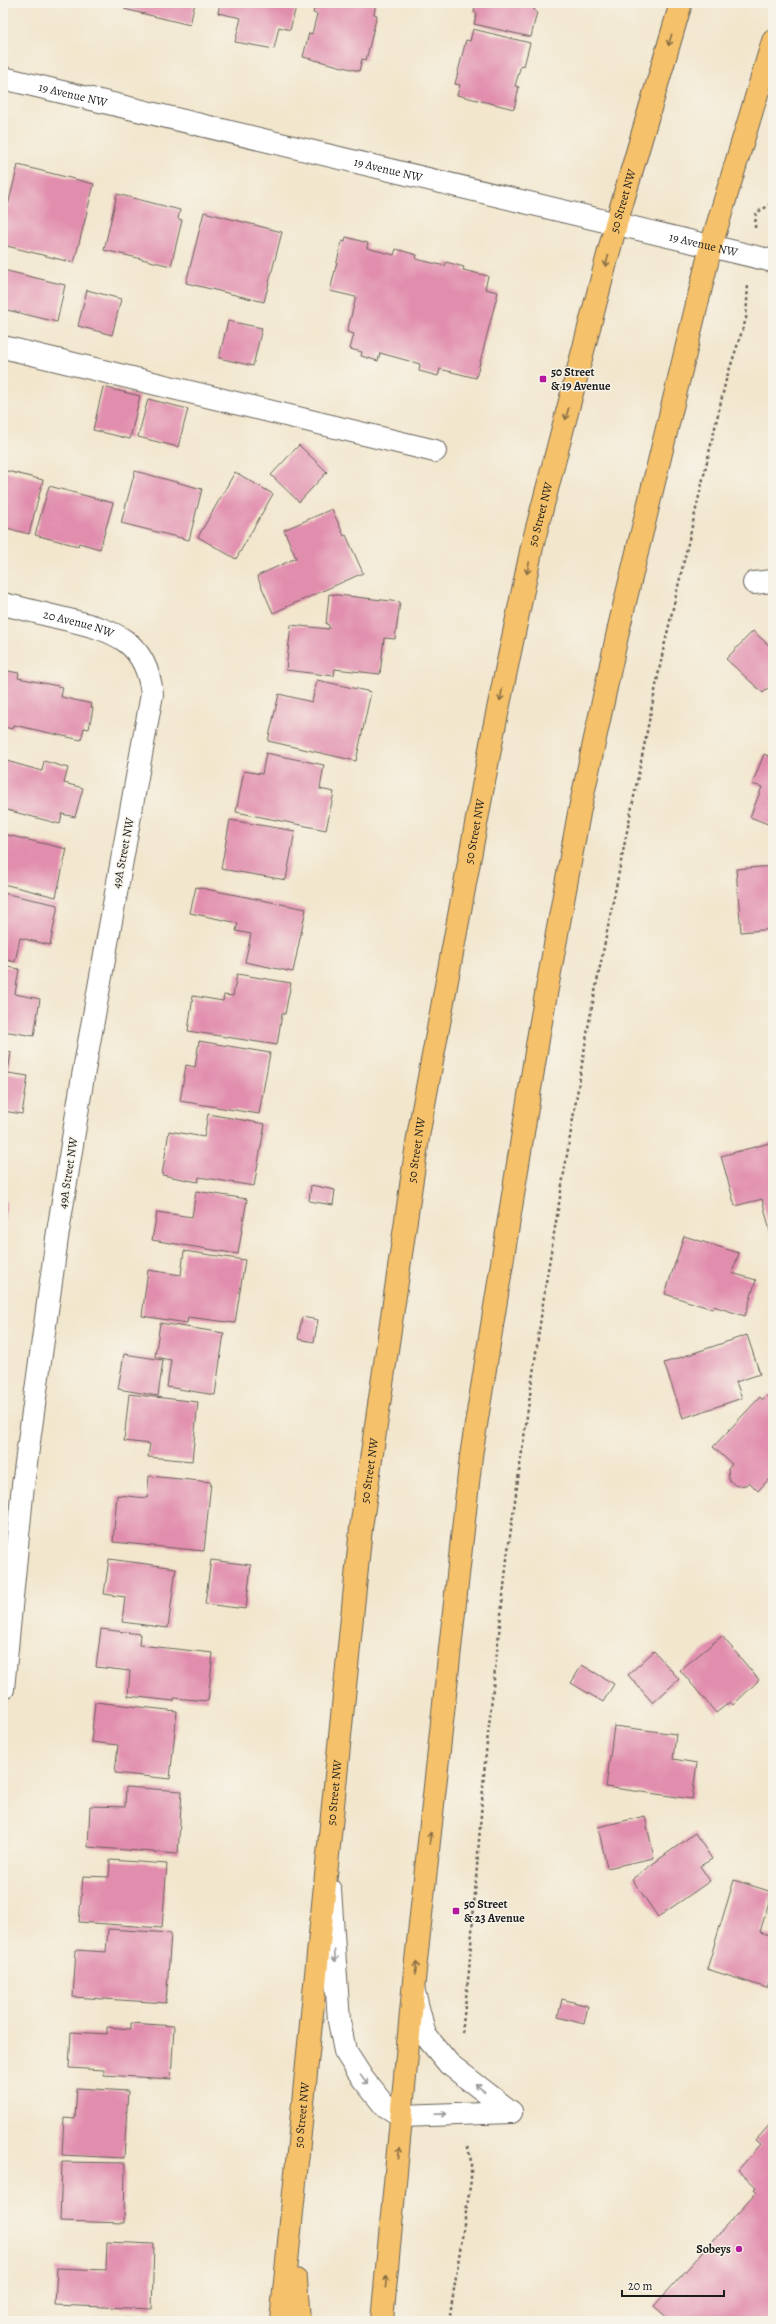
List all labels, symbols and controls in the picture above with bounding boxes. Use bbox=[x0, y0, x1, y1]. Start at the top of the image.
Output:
one-way arrow bbox=[666, 34, 673, 47]
street label: 19 Avenue NW bbox=[37, 79, 110, 111]
street label: 19 Avenue NW bbox=[352, 154, 425, 186]
street label: 50 Street NW bbox=[606, 166, 640, 234]
street label: 19 Avenue NW bbox=[668, 229, 740, 261]
one-way arrow bbox=[602, 255, 610, 268]
place label: 50 Street & 19 Avenue bbox=[551, 364, 611, 394]
marker: 50 Street & 19 Avenue bbox=[538, 374, 548, 384]
one-way arrow bbox=[563, 408, 570, 421]
street label: 50 Street NW bbox=[525, 480, 557, 548]
one-way arrow bbox=[524, 561, 532, 574]
street label: 20 Avenue NW bbox=[42, 606, 117, 642]
one-way arrow bbox=[497, 688, 505, 701]
street label: 50 Street NW bbox=[461, 797, 489, 865]
street label: 49A Street NW bbox=[108, 815, 138, 890]
street label: 50 Street NW bbox=[404, 1115, 430, 1184]
street label: 49A Street NW bbox=[54, 1135, 82, 1210]
street label: 50 Street NW bbox=[357, 1436, 382, 1504]
street label: 50 Street NW bbox=[323, 1758, 346, 1826]
one-way arrow bbox=[426, 1832, 433, 1845]
place label: 50 Street & 23 Avenue bbox=[464, 1896, 525, 1926]
marker: 50 Street & 23 Avenue bbox=[451, 1906, 461, 1916]
one-way arrow bbox=[332, 1949, 339, 1962]
one-way arrow bbox=[412, 1962, 419, 1975]
one-way arrow bbox=[360, 2074, 368, 2085]
street label: 50 Street NW bbox=[291, 2081, 313, 2149]
one-way arrow bbox=[475, 2084, 486, 2092]
one-way arrow bbox=[434, 2110, 447, 2118]
one-way arrow bbox=[395, 2147, 402, 2160]
place label: Sobeys bbox=[696, 2241, 731, 2257]
marker: Sobeys bbox=[734, 2244, 744, 2254]
scale bar bbox=[622, 2272, 724, 2298]
one-way arrow bbox=[382, 2276, 390, 2289]
text: 20 m bbox=[628, 2278, 652, 2294]

